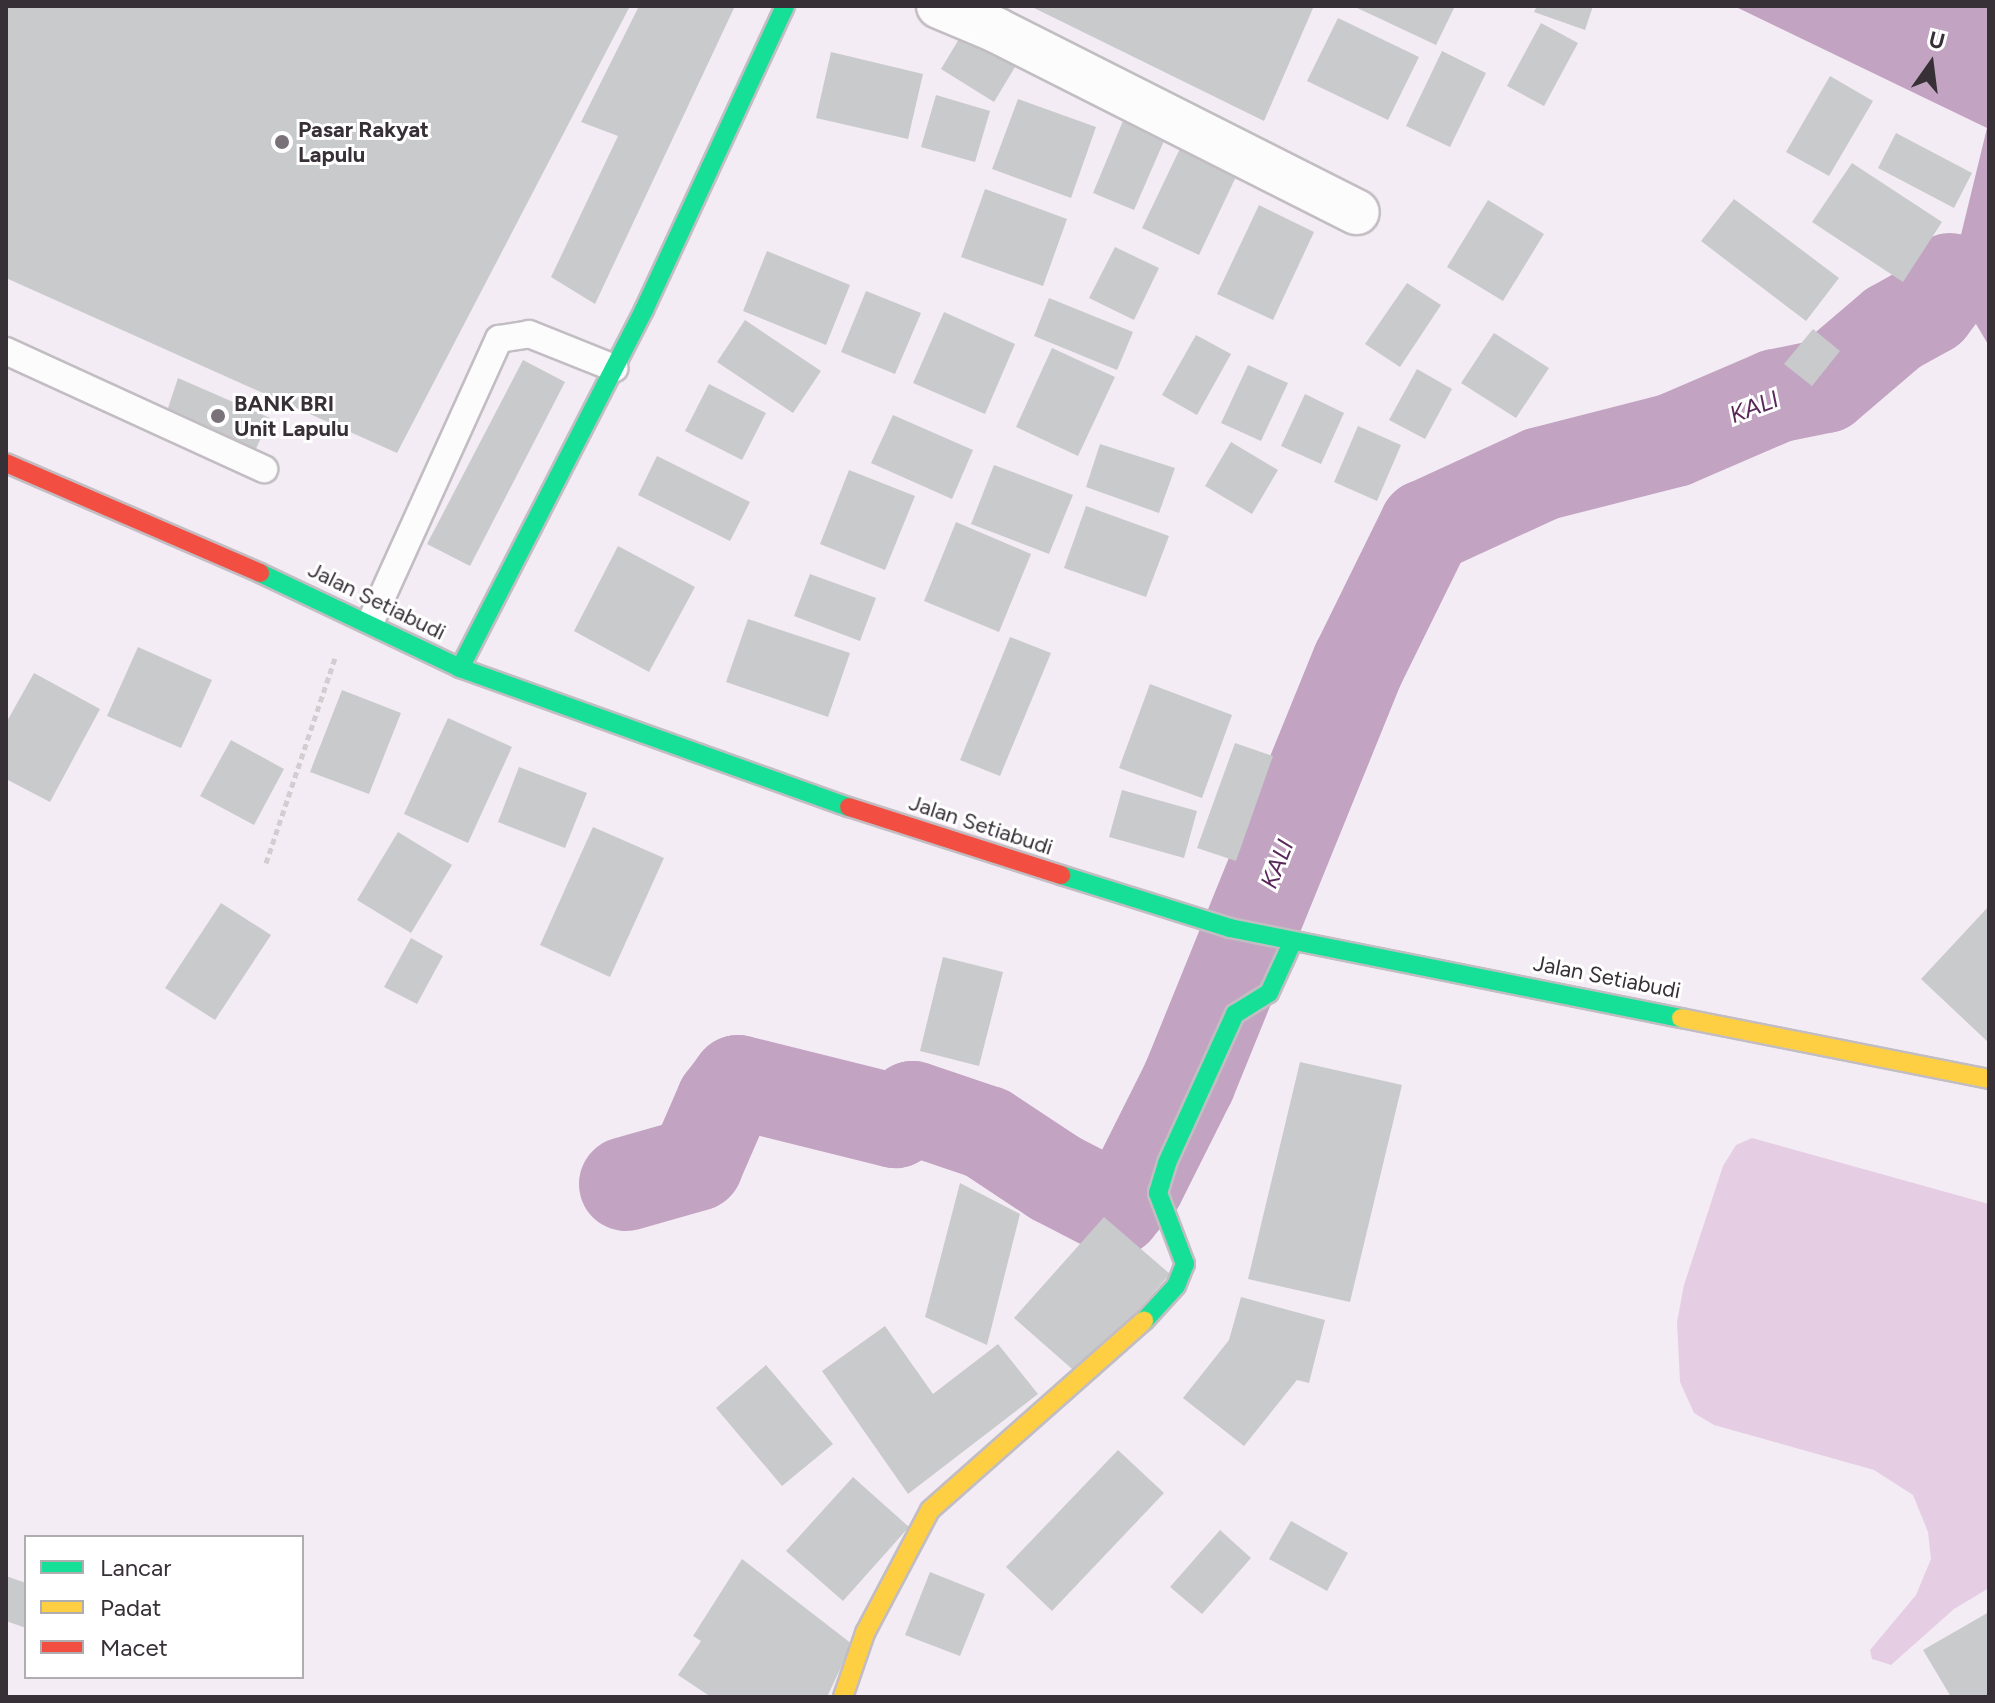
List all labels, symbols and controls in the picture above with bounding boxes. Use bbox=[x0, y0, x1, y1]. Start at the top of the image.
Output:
north arrow bbox=[1891, 24, 1971, 104]
text: U bbox=[1926, 25, 1948, 55]
place label: Pasar Rakyat Lapulu bbox=[298, 116, 429, 168]
marker: Pasar Rakyat Lapulu bbox=[273, 133, 291, 151]
water label: KALI bbox=[1726, 385, 1782, 429]
place label: BANK BRI Unit Lapulu bbox=[234, 390, 349, 442]
marker: BANK BRI Unit Lapulu bbox=[209, 407, 227, 425]
street label: Jalan Setiabudi bbox=[304, 556, 450, 646]
street label: Jalan Setiabudi bbox=[906, 789, 1056, 861]
water label: KALI bbox=[1254, 835, 1300, 893]
street label: Jalan Setiabudi bbox=[1531, 950, 1683, 1004]
legend bbox=[24, 1535, 304, 1679]
text: Lancar bbox=[100, 1553, 171, 1582]
text: Padat bbox=[100, 1593, 161, 1622]
text: Macet bbox=[100, 1633, 168, 1662]

